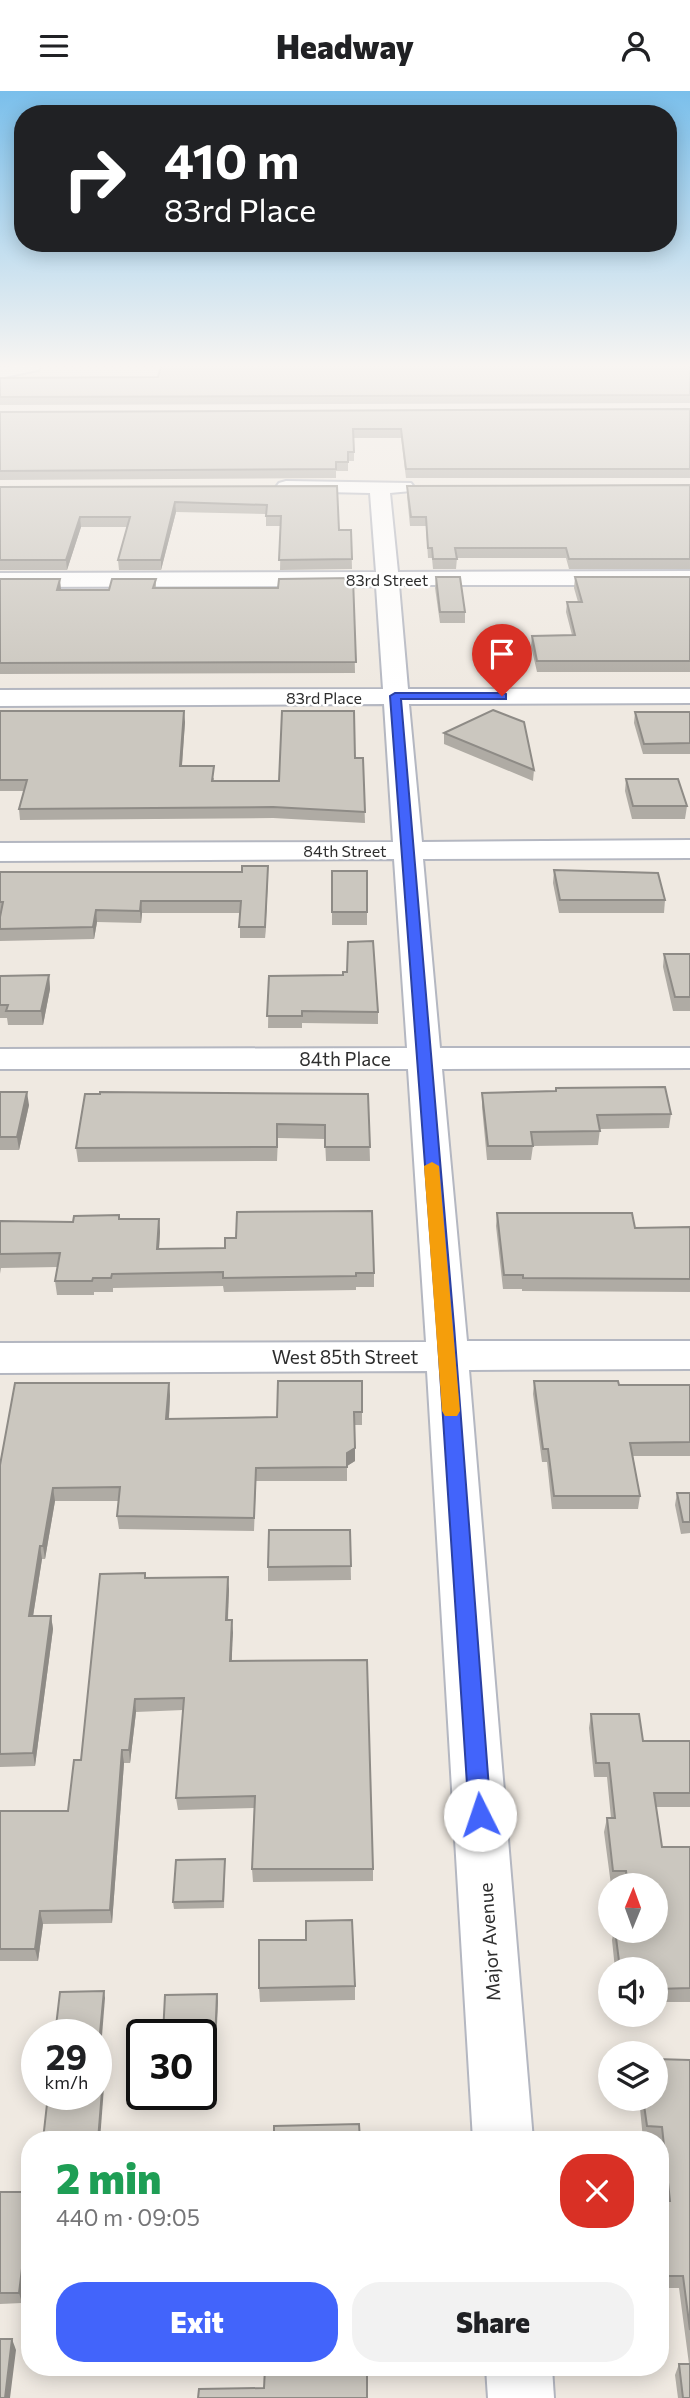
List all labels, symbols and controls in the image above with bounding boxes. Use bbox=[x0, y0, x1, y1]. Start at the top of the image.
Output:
text: Headway bbox=[276, 26, 414, 66]
icon: menu bbox=[35, 27, 73, 65]
icon: person bbox=[617, 27, 655, 65]
text: 410 m bbox=[164, 129, 299, 189]
icon: right bbox=[49, 133, 140, 224]
text: 83rd Place bbox=[164, 189, 316, 229]
street label: 83rd Street bbox=[346, 570, 429, 589]
pin bbox=[472, 624, 532, 696]
icon: arrive bbox=[483, 635, 521, 673]
street label: 83rd Place bbox=[286, 688, 362, 707]
street label: 84th Street bbox=[303, 841, 387, 860]
street label: 84th Place bbox=[299, 1047, 391, 1070]
street label: West 85th Street bbox=[272, 1345, 418, 1368]
position arrow bbox=[443, 1778, 517, 1852]
north arrow bbox=[598, 1873, 668, 1943]
map controls bbox=[598, 1873, 668, 2111]
street label: Major Avenue bbox=[473, 1882, 505, 2002]
button: sound bbox=[598, 1957, 668, 2027]
speed limit sign: 30 bbox=[126, 2019, 217, 2110]
text: 29 bbox=[46, 2034, 87, 2077]
button: layers bbox=[598, 2041, 668, 2111]
text: km/h bbox=[45, 2071, 88, 2093]
text: 2 min bbox=[56, 2151, 162, 2203]
button: close bbox=[560, 2154, 634, 2228]
text: 440 m · 09:05 bbox=[56, 2203, 200, 2231]
button: Exit bbox=[56, 2282, 338, 2362]
button: Share bbox=[352, 2282, 634, 2362]

